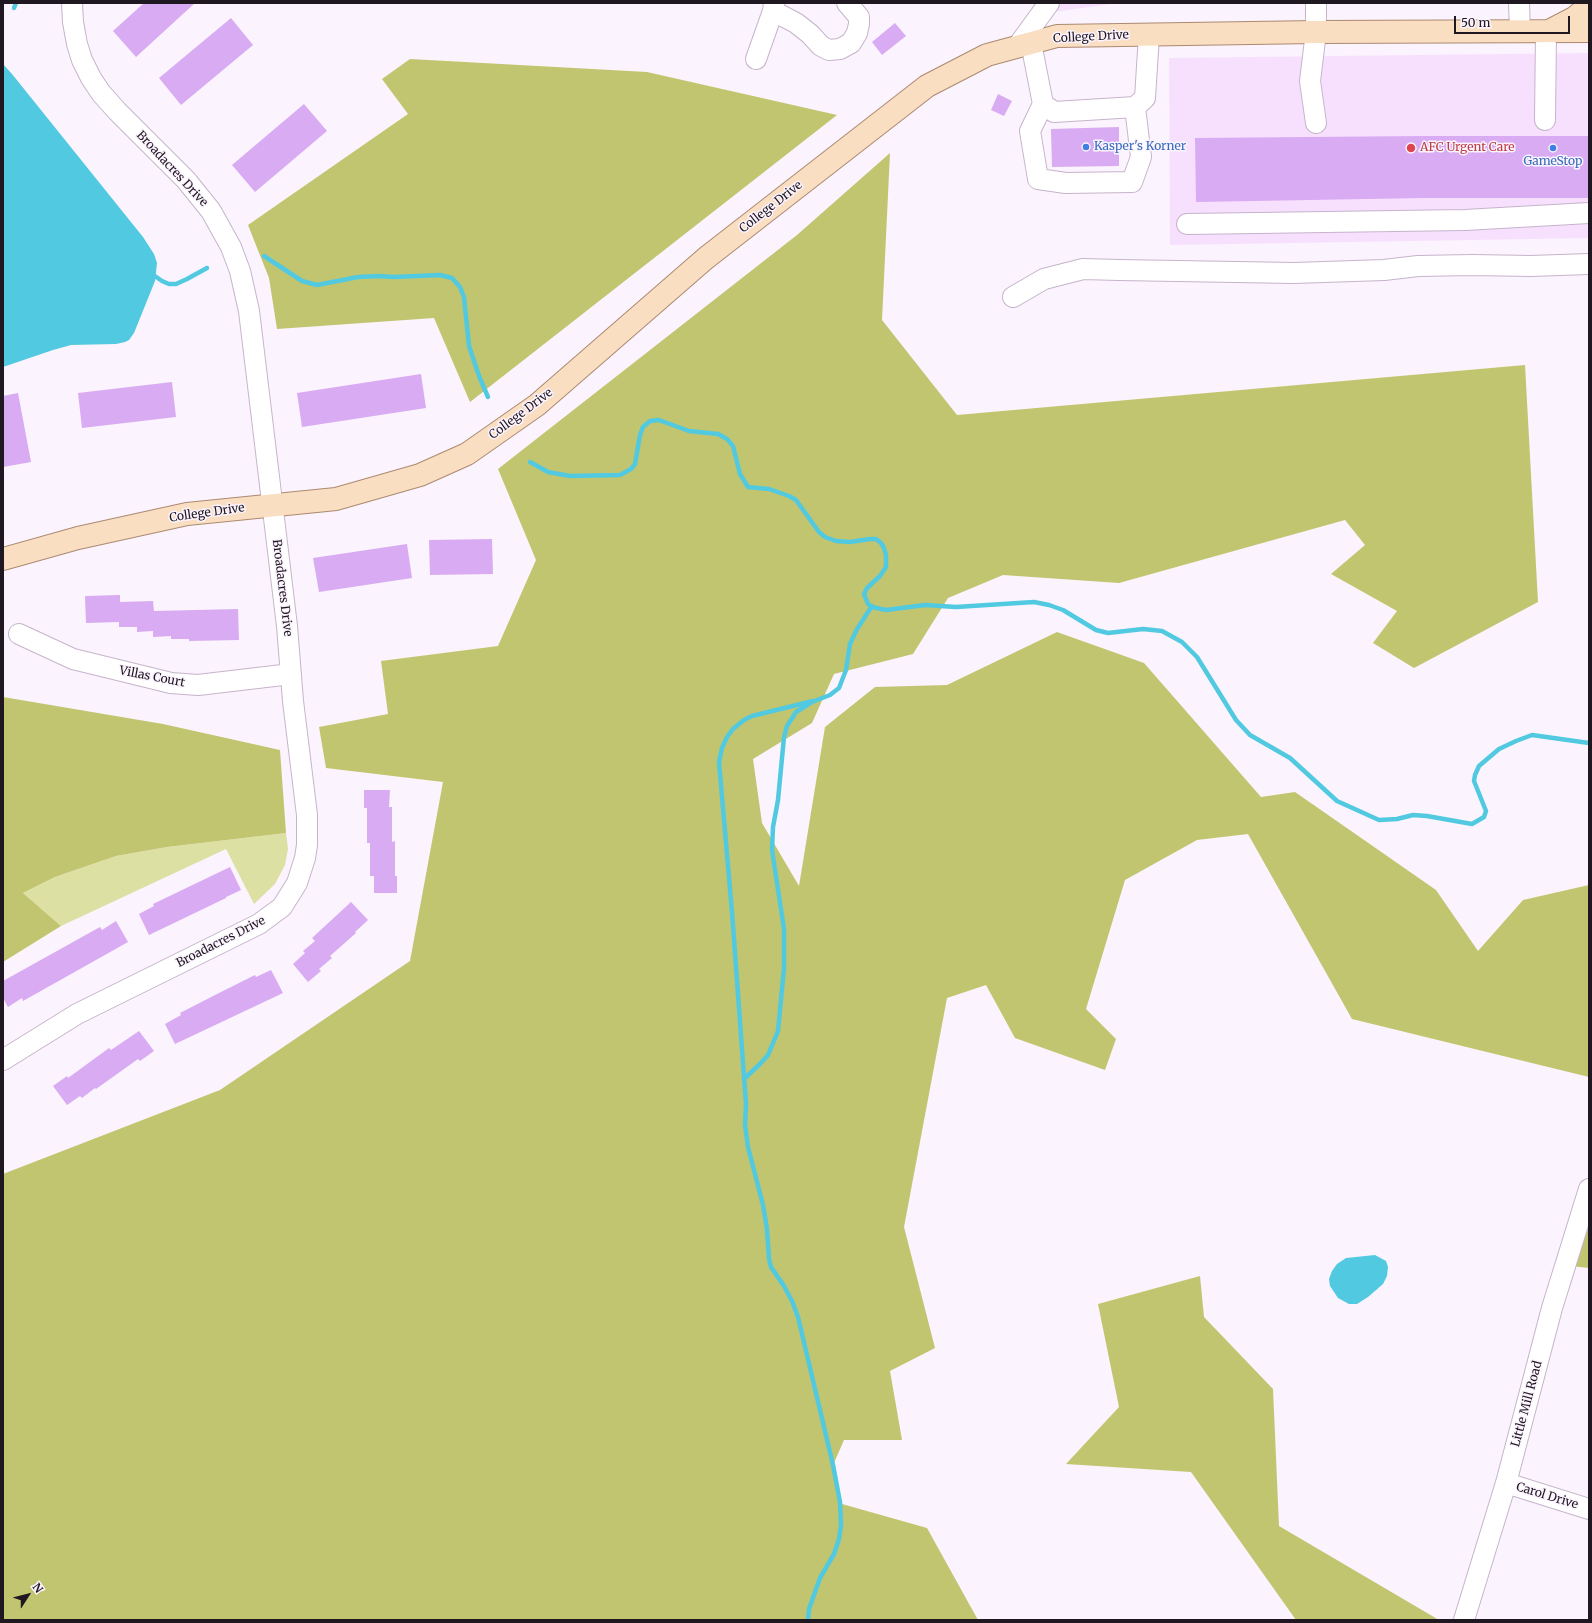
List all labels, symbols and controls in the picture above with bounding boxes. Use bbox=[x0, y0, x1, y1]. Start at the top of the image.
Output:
scale bar bbox=[1456, 8, 1572, 34]
text: 50 m bbox=[1461, 15, 1490, 30]
street label: College Drive bbox=[1053, 28, 1129, 46]
street label: Broadacres Drive bbox=[133, 128, 211, 210]
place label: Kasper's Korner bbox=[1094, 140, 1186, 154]
place label: AFC Urgent Care bbox=[1420, 141, 1515, 155]
marker: Kasper's Korner bbox=[1081, 142, 1091, 152]
marker: AFC Urgent Care bbox=[1405, 142, 1417, 154]
marker: GameStop bbox=[1548, 143, 1558, 153]
place label: GameStop bbox=[1524, 155, 1582, 169]
street label: College Drive bbox=[737, 178, 805, 236]
street label: College Drive bbox=[486, 385, 556, 443]
street label: College Drive bbox=[168, 501, 246, 525]
street label: Broadacres Drive bbox=[269, 539, 295, 637]
street label: Villas Court bbox=[118, 664, 186, 690]
street label: Broadacres Drive bbox=[174, 913, 268, 971]
street label: Little Mill Road bbox=[1509, 1359, 1545, 1449]
street label: Carol Drive bbox=[1514, 1480, 1580, 1512]
north arrow bbox=[8, 1575, 48, 1615]
text: N bbox=[29, 1580, 46, 1596]

